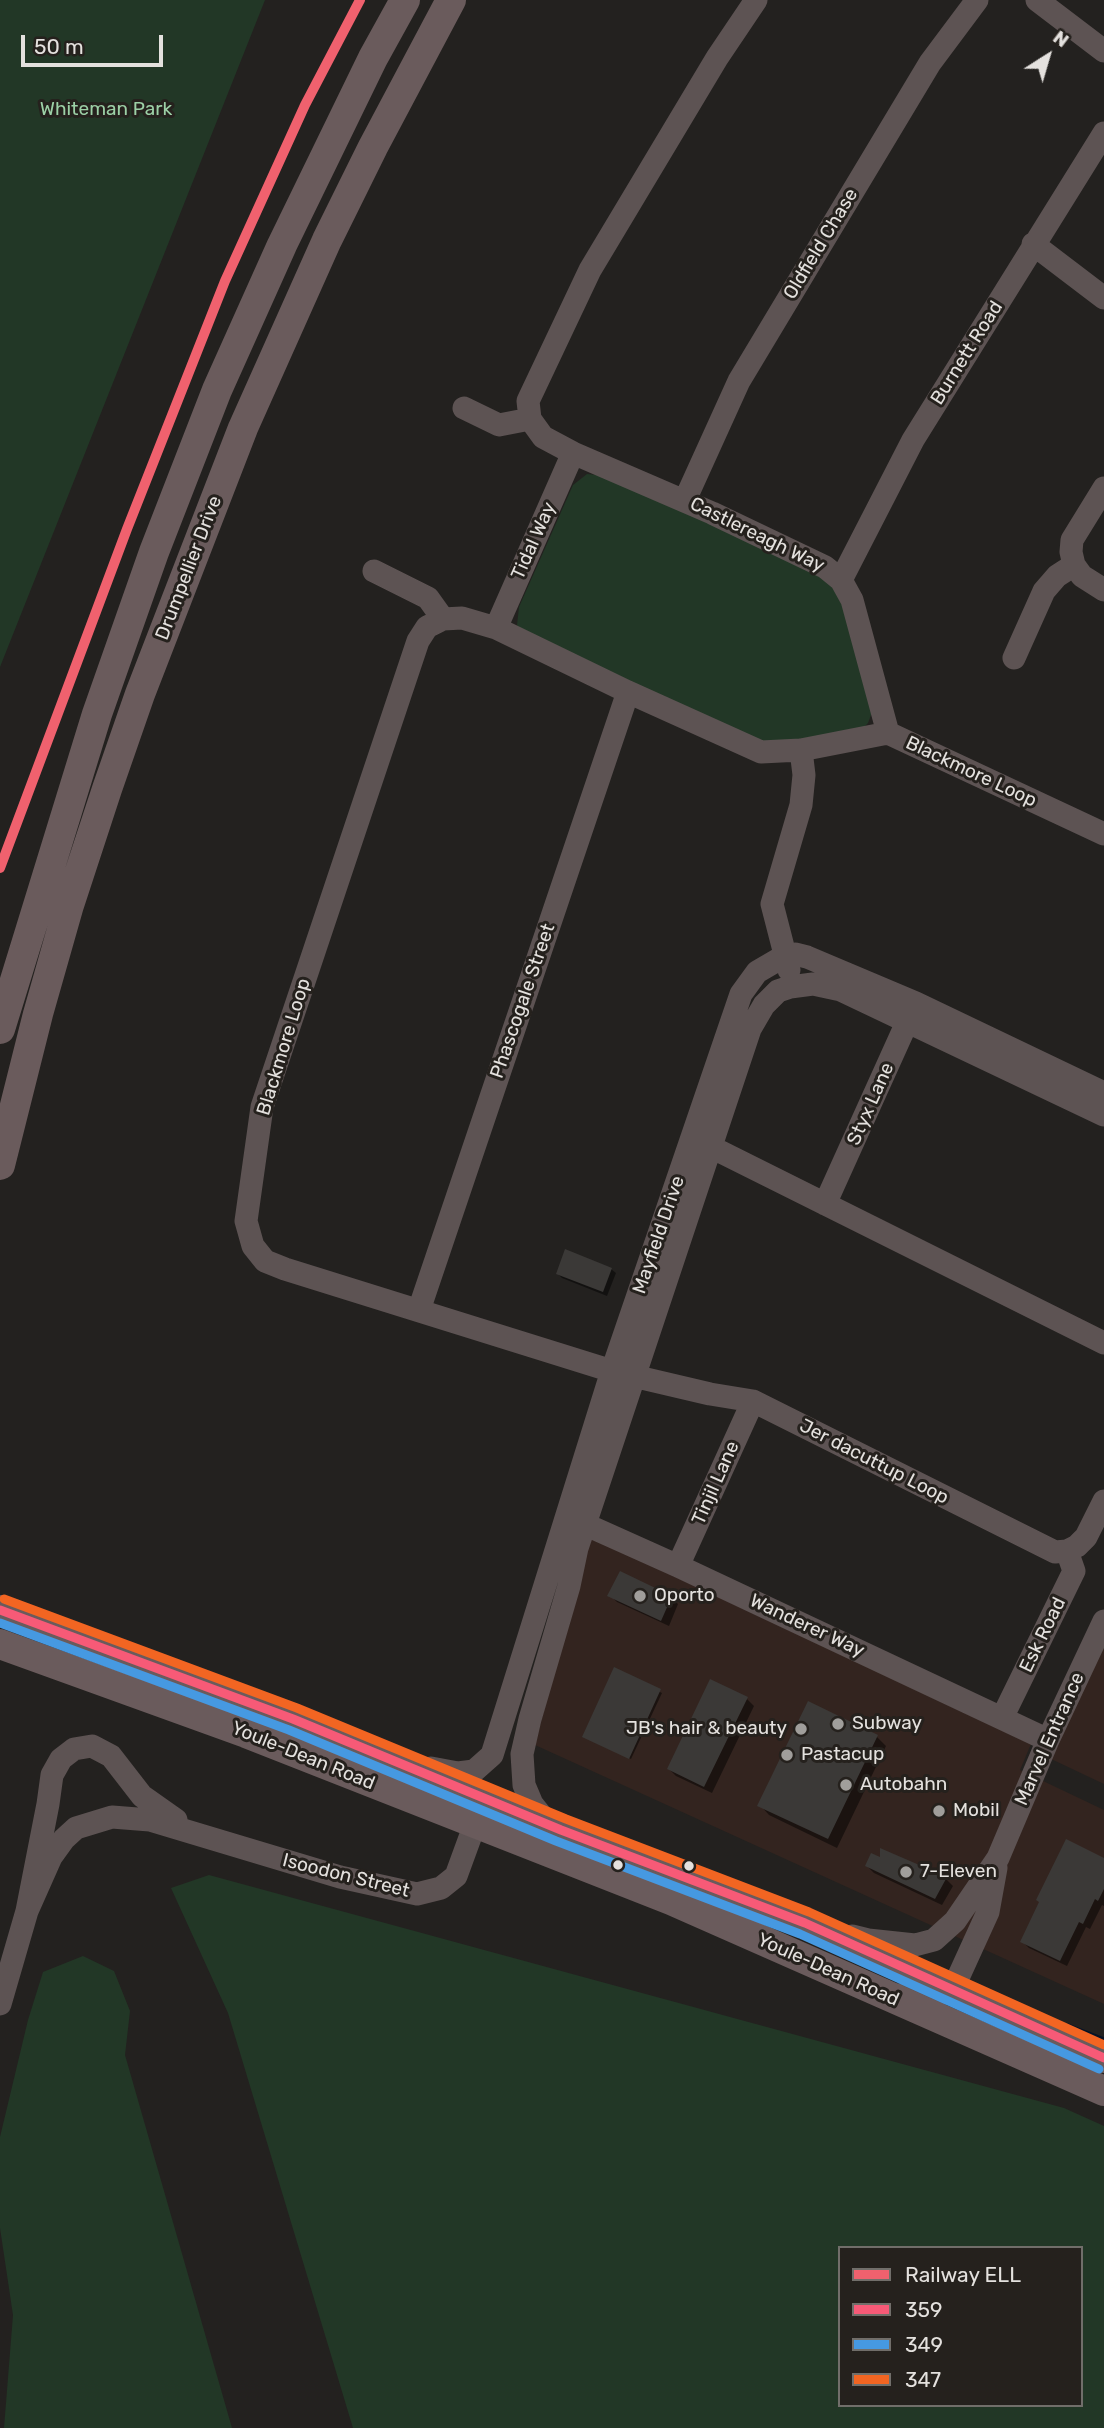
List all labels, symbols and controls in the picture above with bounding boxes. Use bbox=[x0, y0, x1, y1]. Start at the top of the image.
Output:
scale bar bbox=[24, 21, 166, 65]
north arrow bbox=[1013, 21, 1083, 91]
text: N bbox=[1049, 26, 1073, 52]
text: 50 m bbox=[34, 34, 84, 59]
park label: Whiteman Park bbox=[40, 99, 172, 121]
street label: Oldfield Chase bbox=[779, 184, 863, 304]
street label: Burnett Road bbox=[926, 297, 1008, 409]
street label: Drumpellier Drive bbox=[151, 493, 227, 643]
street label: Castlereagh Way bbox=[686, 493, 828, 577]
street label: Tidal Way bbox=[507, 499, 561, 583]
street label: Blackmore Loop bbox=[902, 732, 1040, 812]
street label: Phascogale Street bbox=[486, 921, 560, 1081]
street label: Blackmore Loop bbox=[252, 976, 316, 1118]
street label: Styx Lane bbox=[843, 1059, 899, 1149]
street label: Mayfield Drive bbox=[628, 1173, 690, 1297]
street label: Jer dacuttup Loop bbox=[796, 1415, 952, 1509]
street label: Tinjil Lane bbox=[687, 1438, 745, 1528]
place label: Oporto bbox=[654, 1585, 715, 1607]
marker: Oporto bbox=[632, 1588, 648, 1604]
street label: Wanderer Way bbox=[746, 1589, 868, 1663]
street label: Esk Road bbox=[1015, 1594, 1071, 1676]
street label: Marvel Entrance bbox=[1010, 1669, 1090, 1809]
place label: Subway bbox=[852, 1713, 922, 1735]
marker: Subway bbox=[830, 1716, 846, 1732]
street label: Youle-Dean Road bbox=[228, 1717, 378, 1795]
place label: JB's hair & beauty bbox=[626, 1718, 787, 1740]
marker: JB's hair & beauty bbox=[793, 1721, 809, 1737]
place label: Pastacup bbox=[801, 1744, 884, 1766]
marker: Pastacup bbox=[779, 1747, 795, 1763]
place label: Autobahn bbox=[860, 1774, 947, 1796]
marker: Autobahn bbox=[838, 1777, 854, 1793]
place label: Mobil bbox=[953, 1800, 1000, 1822]
marker: Mobil bbox=[931, 1803, 947, 1819]
street label: Isoodon Street bbox=[280, 1849, 412, 1903]
unlabelled marker bbox=[611, 1858, 625, 1872]
unlabelled marker bbox=[682, 1859, 696, 1873]
place label: 7-Eleven bbox=[920, 1861, 997, 1883]
marker: 7-Eleven bbox=[898, 1864, 914, 1880]
street label: Youle-Dean Road bbox=[754, 1929, 902, 2011]
legend bbox=[838, 2246, 1083, 2407]
text: Railway ELL bbox=[905, 2262, 1021, 2287]
text: 359 bbox=[905, 2297, 943, 2322]
text: 349 bbox=[905, 2332, 943, 2357]
text: 347 bbox=[905, 2367, 941, 2392]

